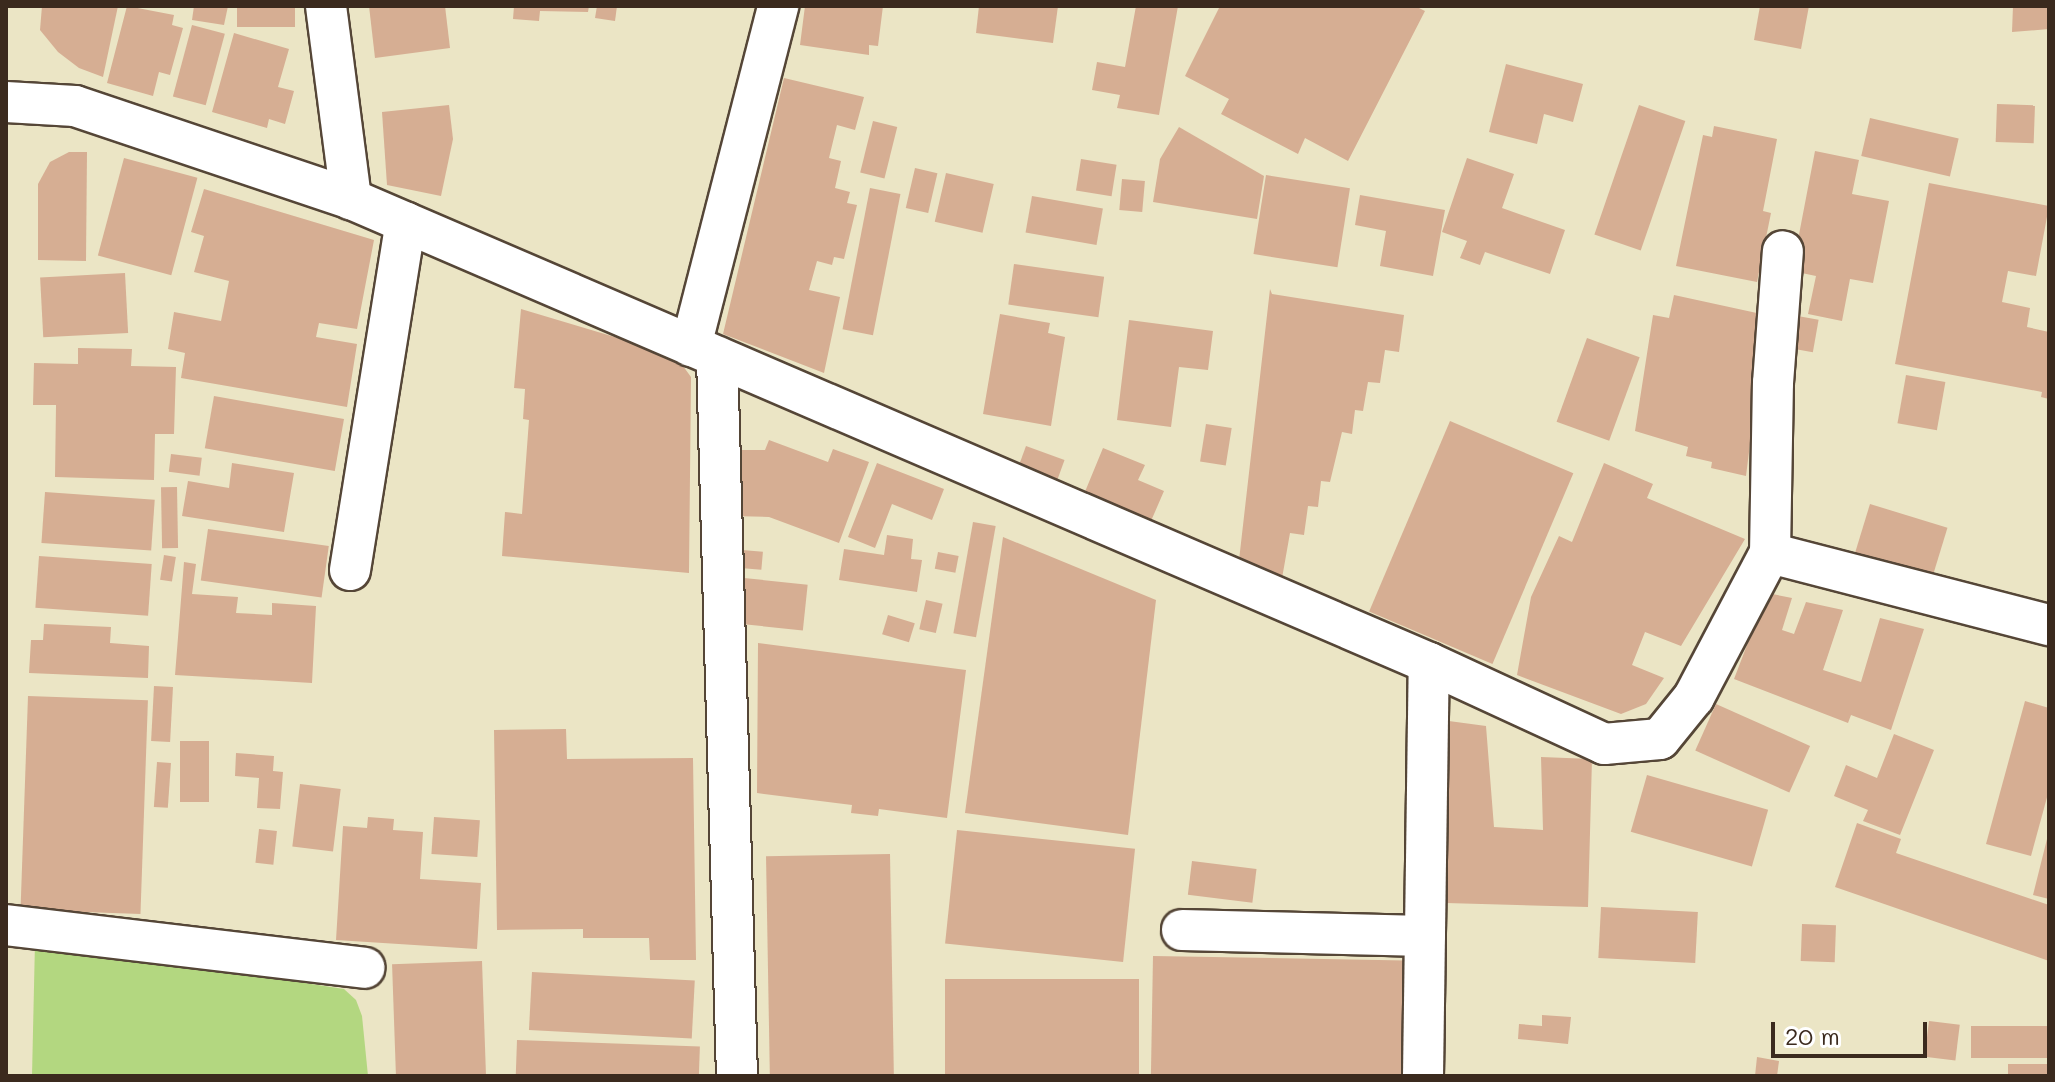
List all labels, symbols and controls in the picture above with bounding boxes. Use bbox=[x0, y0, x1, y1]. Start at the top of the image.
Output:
scale bar bbox=[1775, 1006, 1931, 1056]
text: 20 m bbox=[1785, 1020, 1840, 1051]

